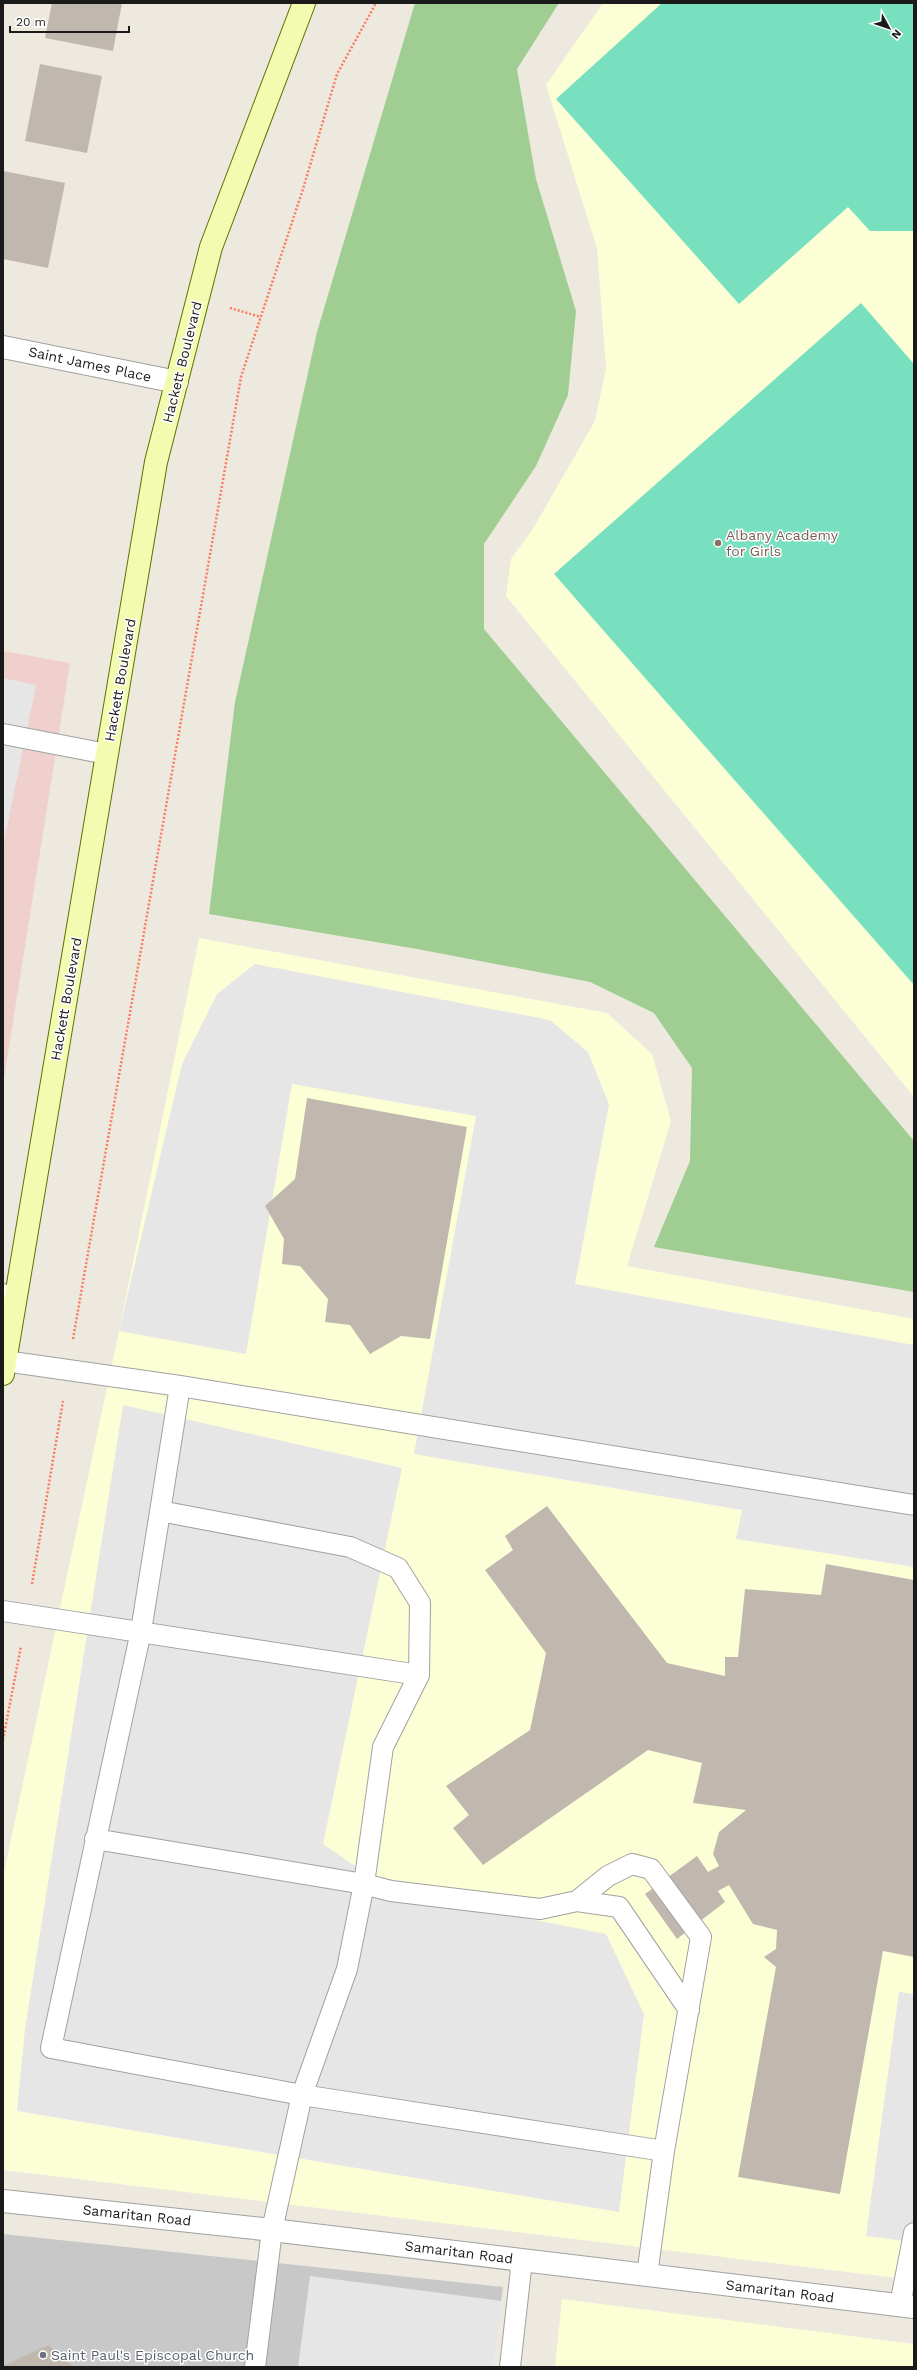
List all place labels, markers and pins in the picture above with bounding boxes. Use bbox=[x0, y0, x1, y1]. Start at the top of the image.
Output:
place label: Albany Academy for Girls bbox=[726, 527, 839, 559]
marker: Albany Academy for Girls bbox=[713, 538, 723, 548]
place label: Saint Paul's Episcopal Church bbox=[51, 2347, 254, 2363]
marker: Saint Paul's Episcopal Church bbox=[38, 2350, 48, 2360]

